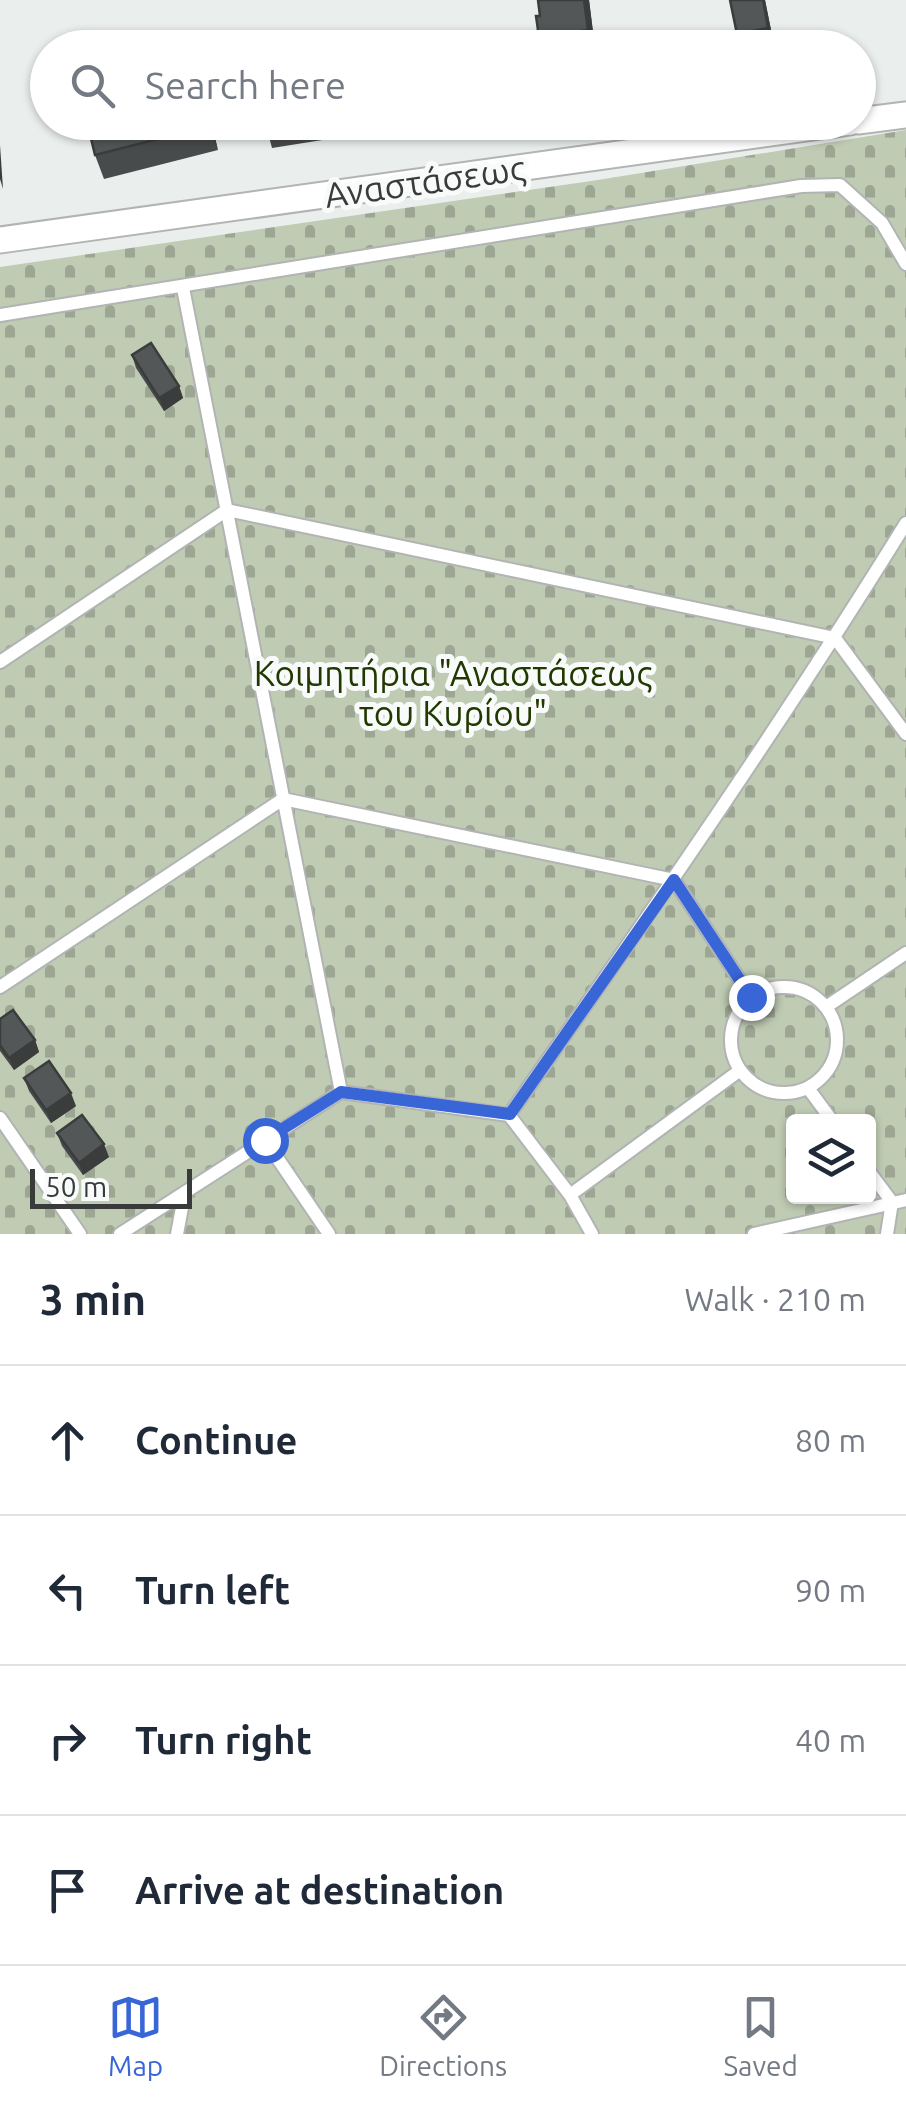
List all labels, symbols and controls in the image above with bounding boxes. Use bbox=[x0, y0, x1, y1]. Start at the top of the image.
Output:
search box bbox=[30, 30, 876, 140]
icon: search bbox=[65, 58, 120, 113]
text: Search here bbox=[145, 64, 346, 106]
street label: Αναστάσεως bbox=[322, 147, 528, 215]
park label: Κοιμητήρια "Αναστάσεως του Κυρίου" bbox=[254, 653, 652, 733]
route end bbox=[729, 975, 775, 1021]
map controls bbox=[786, 1114, 876, 1204]
button: layers bbox=[786, 1114, 876, 1204]
route start bbox=[243, 1118, 289, 1164]
scale bar bbox=[30, 1164, 192, 1208]
text: 50 m bbox=[45, 1171, 107, 1202]
text: 3 min bbox=[40, 1276, 146, 1323]
text: Walk · 210 m bbox=[684, 1281, 866, 1317]
icon: ahead bbox=[40, 1413, 95, 1468]
text: Continue bbox=[135, 1419, 297, 1461]
text: 80 m bbox=[795, 1422, 866, 1458]
icon: left bbox=[40, 1563, 95, 1618]
text: Turn left bbox=[135, 1569, 290, 1611]
text: 90 m bbox=[795, 1572, 866, 1608]
icon: right bbox=[40, 1713, 95, 1768]
text: Turn right bbox=[135, 1719, 312, 1761]
text: 40 m bbox=[795, 1722, 866, 1758]
icon: arrive bbox=[40, 1863, 95, 1918]
text: Arrive at destination bbox=[135, 1869, 504, 1911]
tab: Map bbox=[108, 1990, 163, 2081]
tab: Directions bbox=[379, 1990, 507, 2081]
tab: Saved bbox=[723, 1990, 798, 2081]

